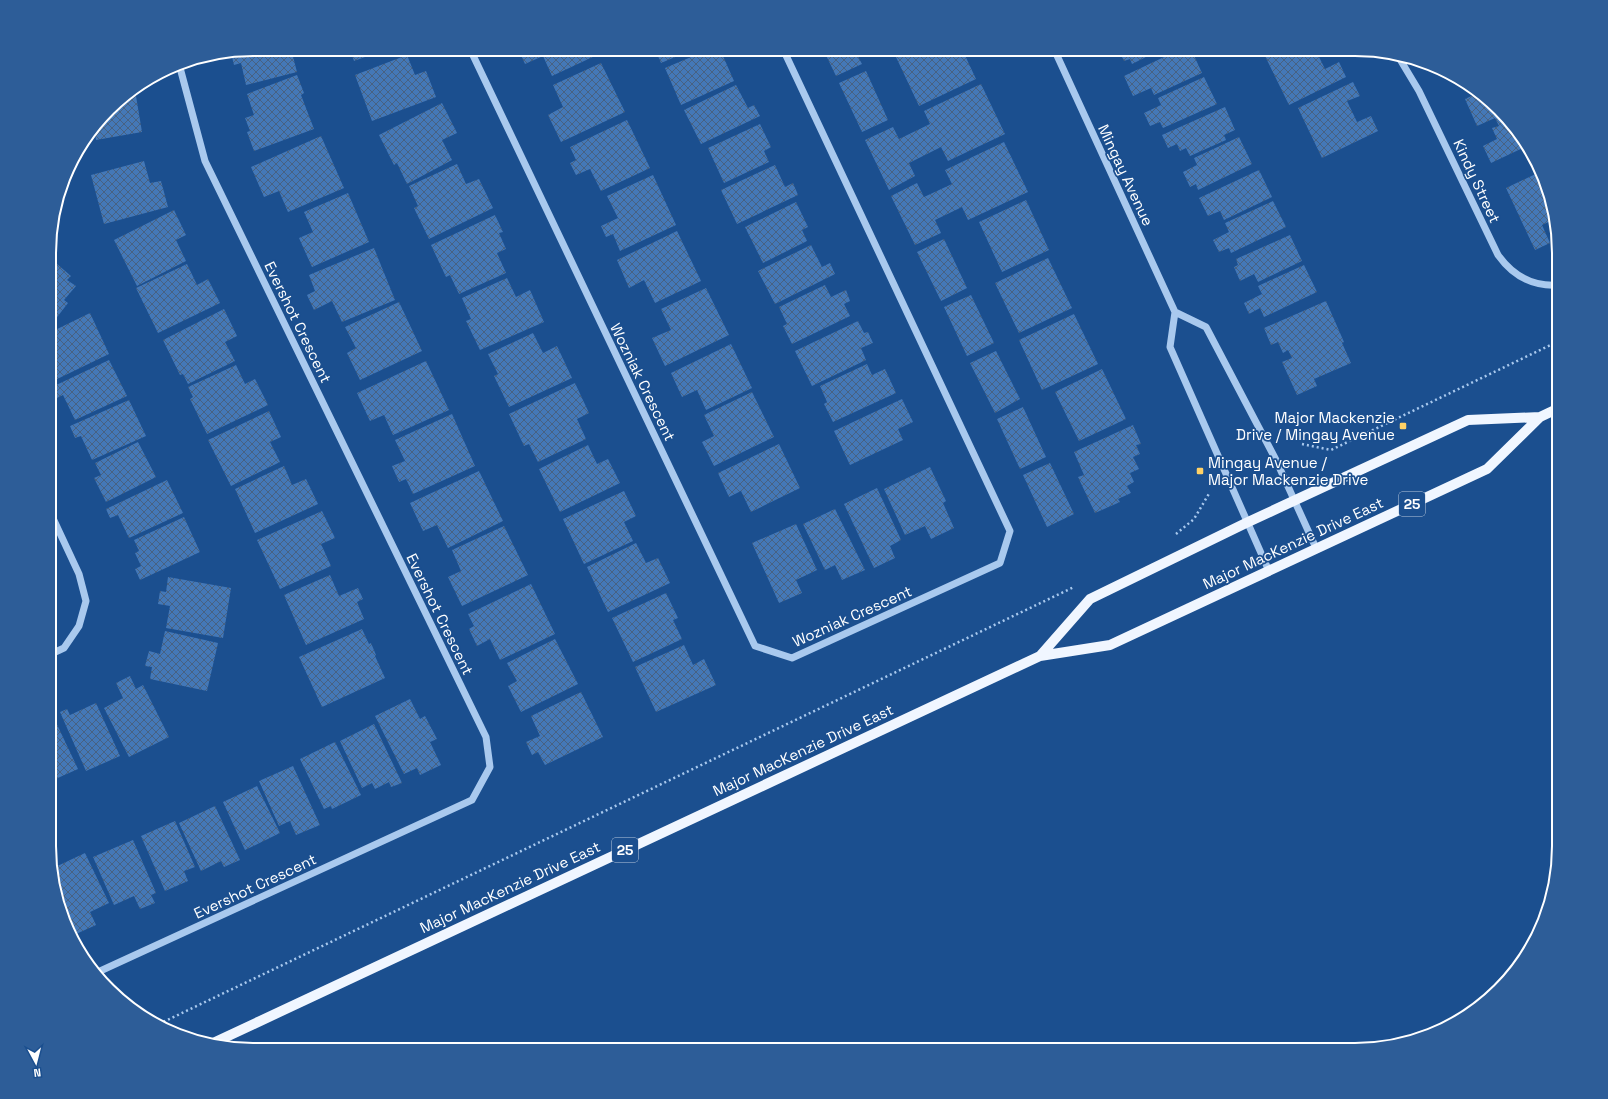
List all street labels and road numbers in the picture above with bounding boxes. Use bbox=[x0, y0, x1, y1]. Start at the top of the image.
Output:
street label: Mingay Avenue bbox=[1094, 121, 1158, 229]
street label: Kindy Street bbox=[1449, 136, 1505, 226]
street label: Evershot Crescent bbox=[260, 258, 336, 386]
street label: Wozniak Crescent bbox=[606, 320, 680, 444]
road number: 25 bbox=[1399, 492, 1425, 516]
street label: Major MacKenzie Drive East bbox=[1200, 493, 1386, 593]
street label: Evershot Crescent bbox=[402, 550, 478, 678]
street label: Wozniak Crescent bbox=[789, 581, 915, 651]
street label: Major MacKenzie Drive East bbox=[710, 700, 896, 800]
street label: Major MacKenzie Drive East bbox=[417, 837, 603, 937]
road number: 25 bbox=[612, 838, 638, 862]
street label: Evershot Crescent bbox=[191, 849, 319, 923]

